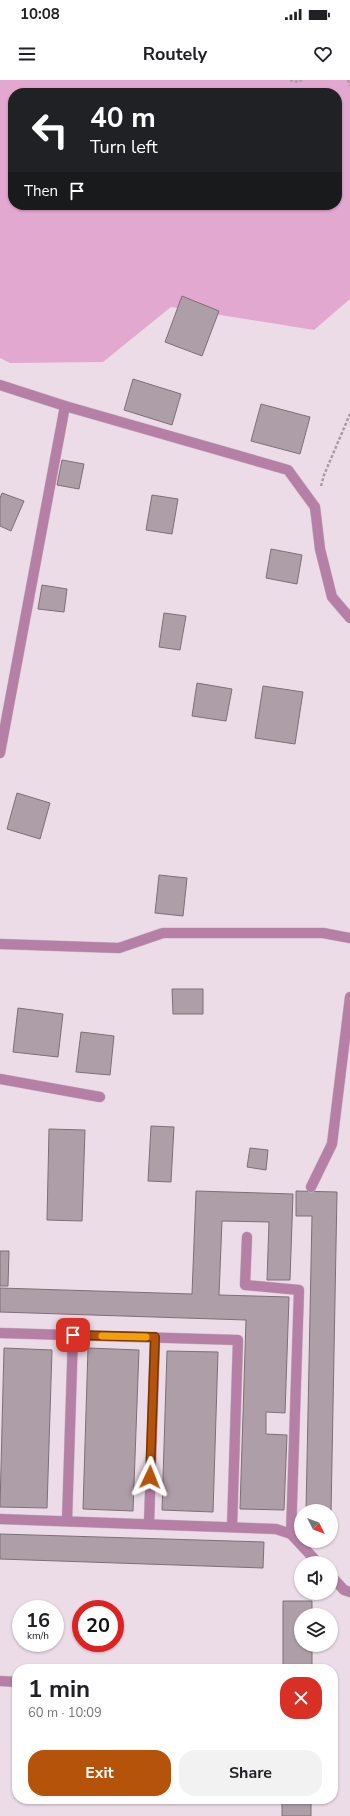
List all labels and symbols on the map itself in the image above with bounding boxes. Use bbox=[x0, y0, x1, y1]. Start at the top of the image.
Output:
pin bbox=[56, 1318, 90, 1352]
position arrow bbox=[129, 1456, 171, 1498]
north arrow bbox=[294, 1504, 338, 1548]
speed limit sign: 20 bbox=[72, 1600, 124, 1652]

